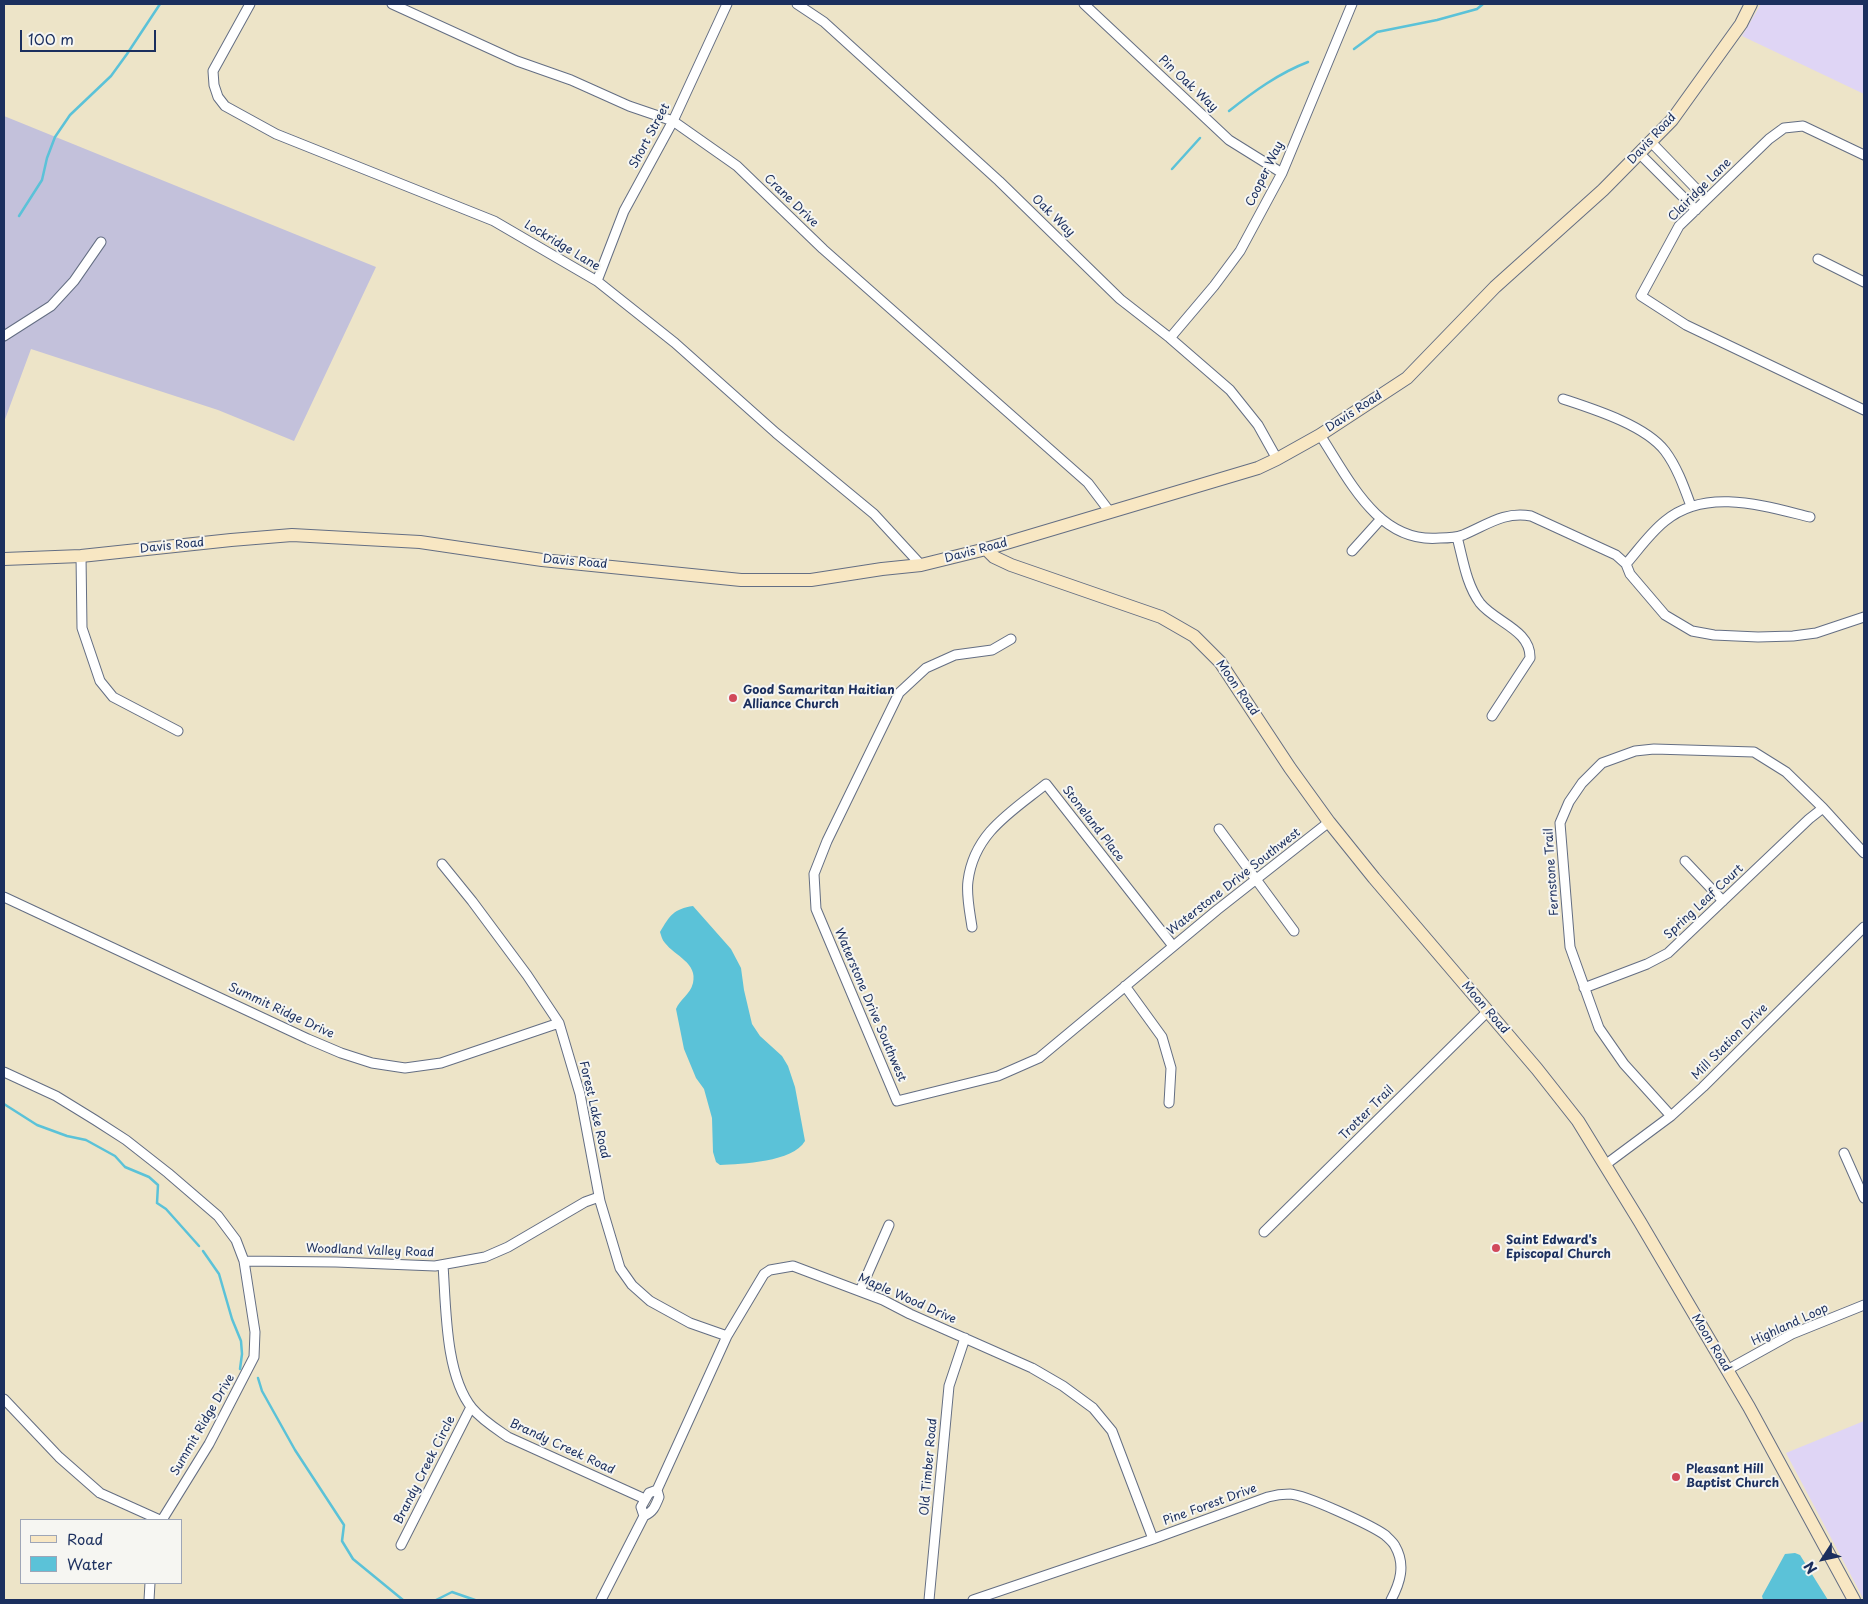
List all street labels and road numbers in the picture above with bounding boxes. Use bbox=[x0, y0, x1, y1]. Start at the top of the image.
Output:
street label: Pin Oak Way bbox=[1155, 53, 1221, 115]
street label: Short Street bbox=[627, 101, 673, 171]
street label: Davis Road bbox=[1625, 110, 1679, 168]
street label: Cooper Way bbox=[1243, 139, 1287, 209]
street label: Clairidge Lane bbox=[1665, 155, 1735, 225]
street label: Crane Drive bbox=[761, 171, 821, 231]
street label: Oak Way bbox=[1029, 192, 1077, 240]
street label: Lockridge Lane bbox=[521, 218, 603, 274]
street label: Davis Road bbox=[1323, 388, 1385, 436]
street label: Davis Road bbox=[139, 535, 205, 557]
street label: Davis Road bbox=[943, 536, 1009, 566]
street label: Davis Road bbox=[542, 552, 608, 572]
street label: Moon Road bbox=[1213, 657, 1261, 719]
street label: Stoneland Place bbox=[1059, 783, 1127, 865]
street label: Waterstone Drive Southwest bbox=[1164, 825, 1304, 939]
street label: Fernstone Trail bbox=[1542, 827, 1562, 917]
street label: Spring Leaf Court bbox=[1661, 862, 1747, 942]
street label: Waterstone Drive Southwest bbox=[831, 926, 909, 1084]
street label: Moon Road bbox=[1458, 979, 1512, 1037]
street label: Summit Ridge Drive bbox=[226, 980, 336, 1042]
street label: Mill Station Drive bbox=[1689, 1001, 1771, 1083]
street label: Forest Lake Road bbox=[576, 1060, 612, 1160]
street label: Trotter Trail bbox=[1337, 1083, 1397, 1143]
street label: Woodland Valley Road bbox=[306, 1242, 434, 1260]
street label: Maple Wood Drive bbox=[856, 1271, 958, 1327]
street label: Highland Loop bbox=[1749, 1301, 1831, 1349]
street label: Moon Road bbox=[1688, 1312, 1734, 1374]
street label: Summit Ridge Drive bbox=[168, 1372, 238, 1478]
street label: Brandy Creek Circle bbox=[391, 1414, 459, 1526]
street label: Brandy Creek Road bbox=[507, 1416, 617, 1478]
street label: Old Timber Road bbox=[918, 1418, 940, 1516]
street label: Pine Forest Drive bbox=[1161, 1481, 1259, 1529]

